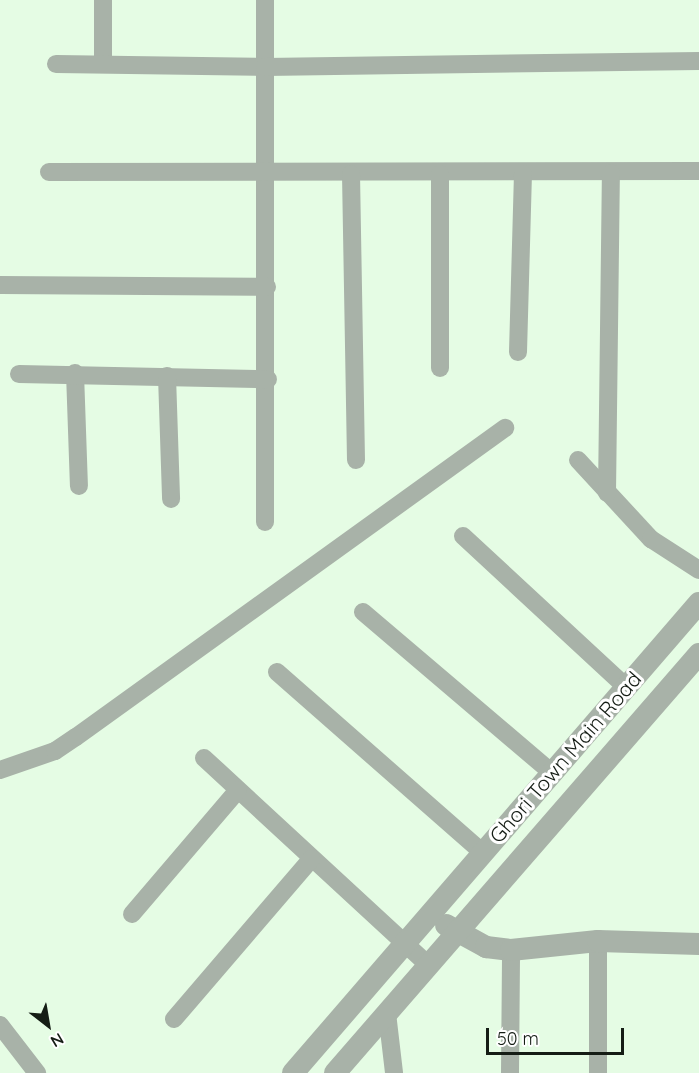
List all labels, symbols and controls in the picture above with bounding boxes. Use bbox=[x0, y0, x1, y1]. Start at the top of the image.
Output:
street label: Ghori Town Main Road bbox=[484, 666, 646, 848]
north arrow bbox=[18, 995, 78, 1055]
scale bar bbox=[489, 1016, 627, 1054]
text: 50 m bbox=[497, 1027, 539, 1050]
text: N bbox=[47, 1029, 67, 1052]

